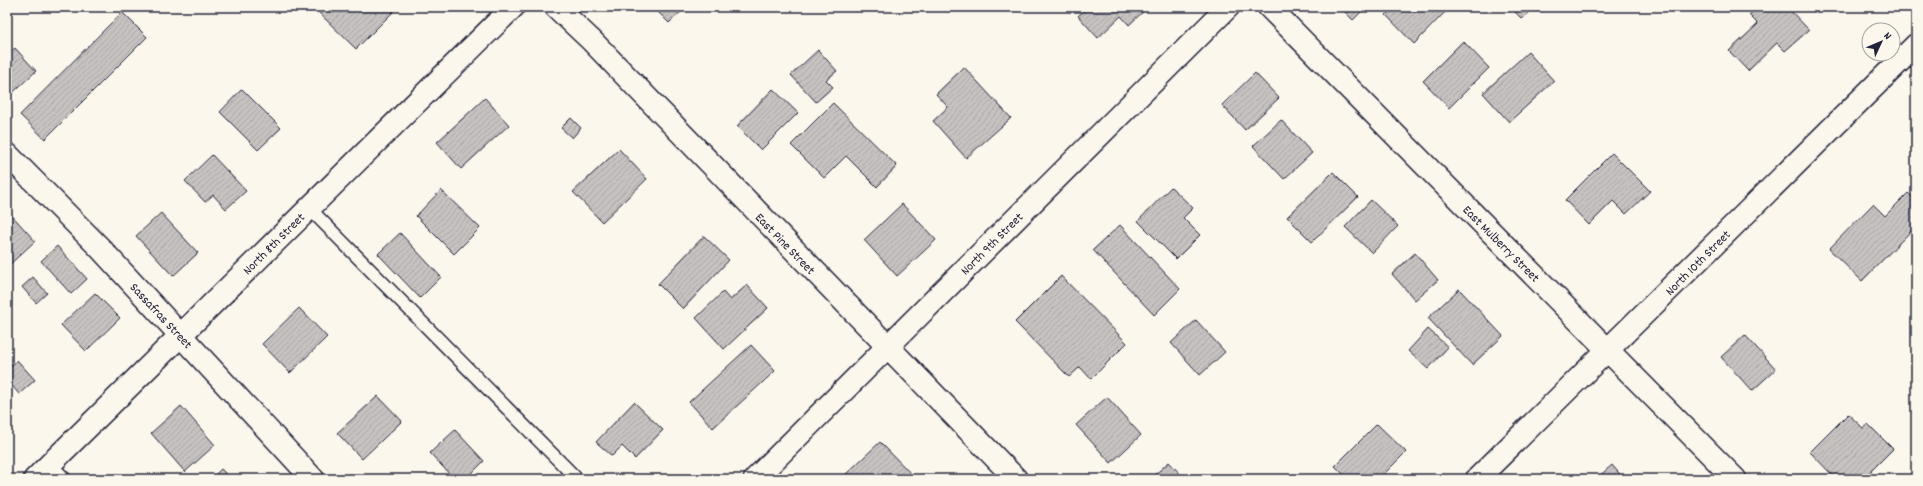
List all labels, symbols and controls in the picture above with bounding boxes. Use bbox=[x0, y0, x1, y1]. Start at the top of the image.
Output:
north arrow bbox=[1861, 22, 1901, 62]
text: N bbox=[1879, 29, 1895, 44]
street label: East Mulberry Street bbox=[1457, 202, 1543, 288]
street label: North 8th Street bbox=[239, 209, 310, 280]
street label: East Pine Street bbox=[750, 209, 819, 280]
street label: North 9th Street bbox=[957, 209, 1029, 280]
street label: North 10th Street bbox=[1662, 227, 1736, 301]
street label: Sassafras Street bbox=[124, 279, 196, 354]

